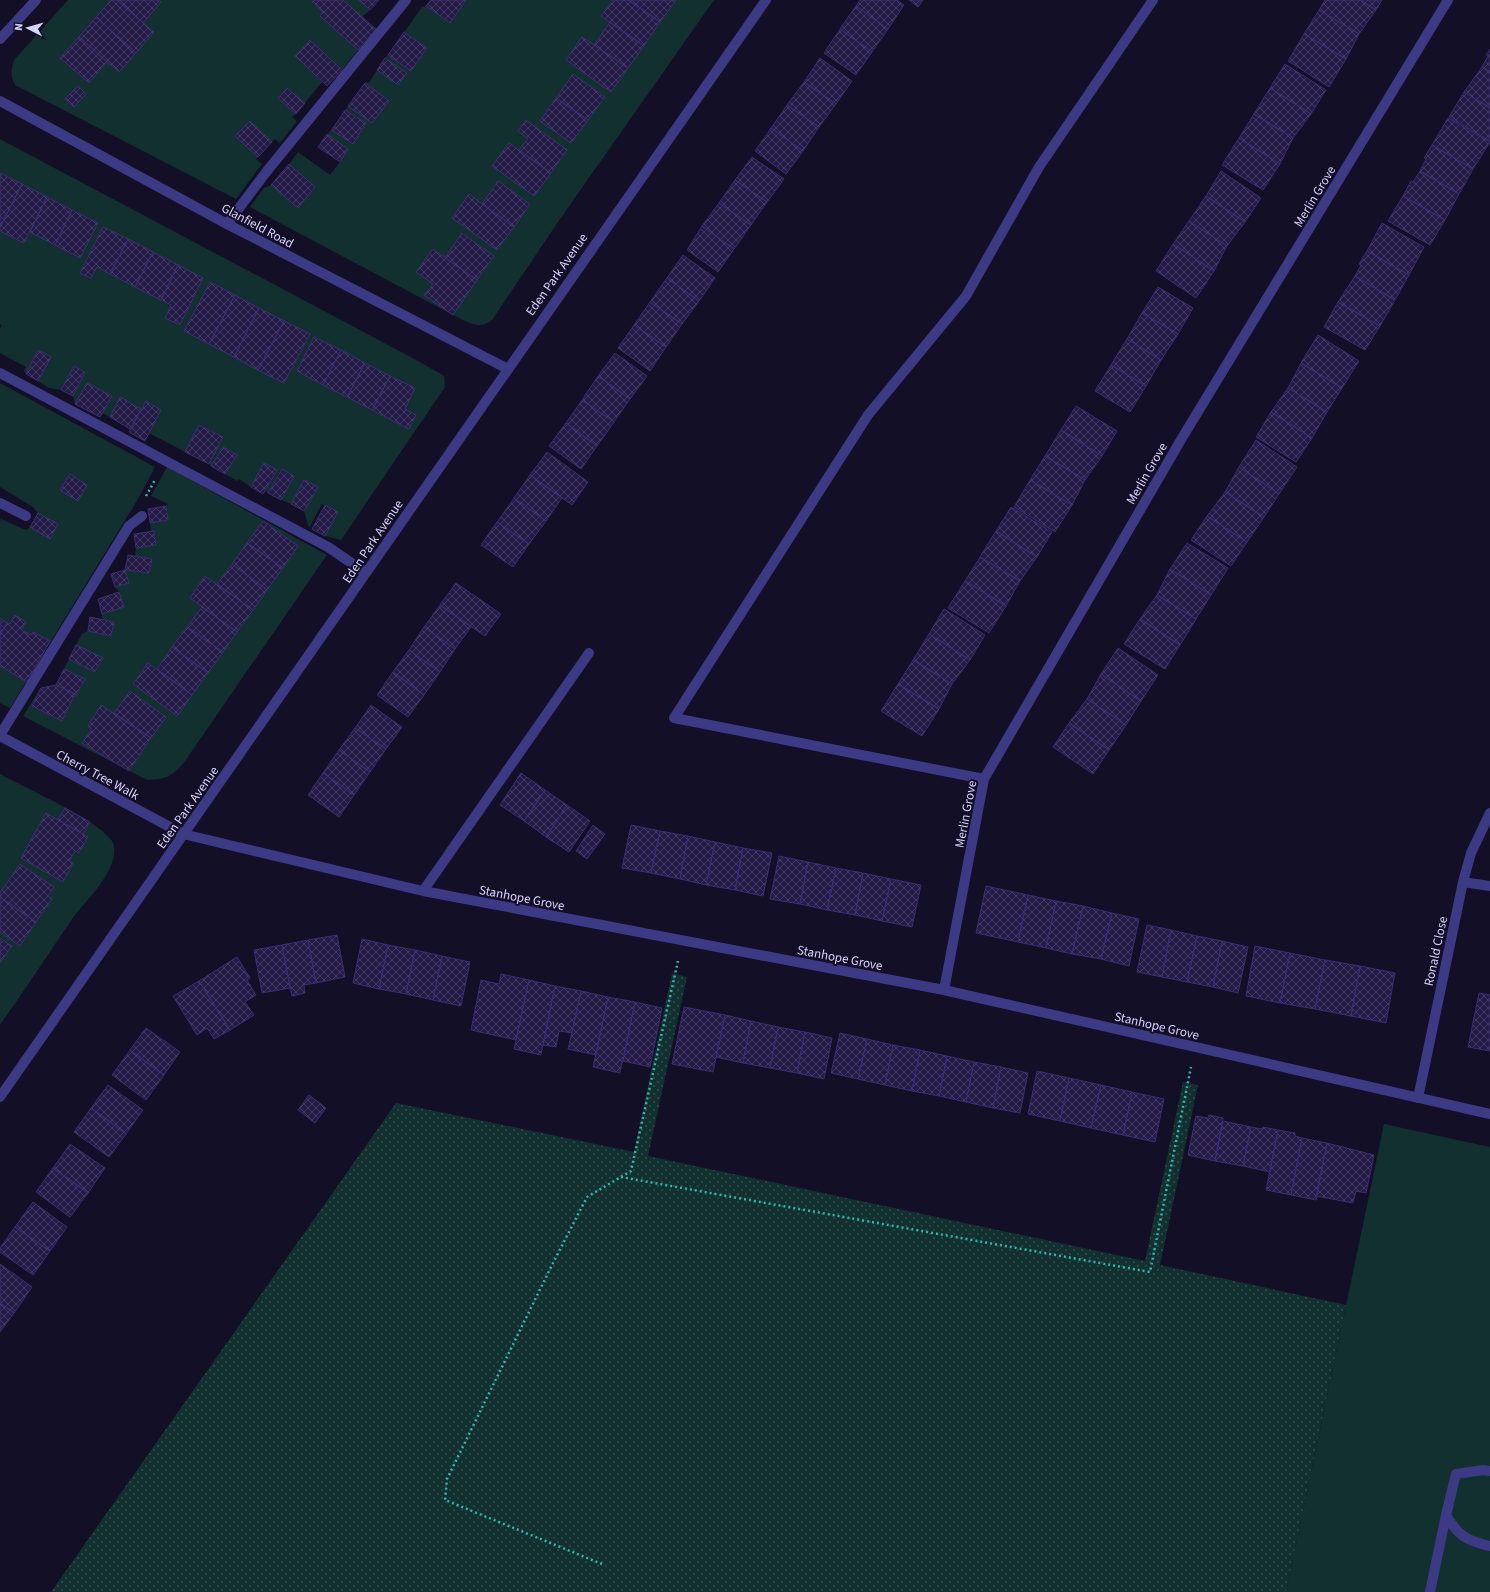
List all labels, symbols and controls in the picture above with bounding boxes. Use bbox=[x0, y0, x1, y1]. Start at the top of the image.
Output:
north arrow bbox=[8, 8, 48, 48]
text: N bbox=[11, 23, 26, 31]
street label: Merlin Grove bbox=[1289, 163, 1340, 231]
street label: Glanfield Road bbox=[218, 199, 297, 252]
street label: Eden Park Avenue bbox=[522, 230, 592, 319]
street label: Merlin Grove bbox=[1122, 439, 1172, 508]
street label: Eden Park Avenue bbox=[338, 496, 407, 587]
street label: Cherry Tree Walk bbox=[53, 745, 143, 805]
street label: Eden Park Avenue bbox=[153, 763, 223, 852]
street label: Merlin Grove bbox=[951, 779, 981, 850]
street label: Stanhope Grove bbox=[478, 881, 566, 915]
street label: Ronald Close bbox=[1420, 915, 1452, 988]
street label: Stanhope Grove bbox=[796, 941, 884, 975]
street label: Stanhope Grove bbox=[1113, 1007, 1201, 1044]

